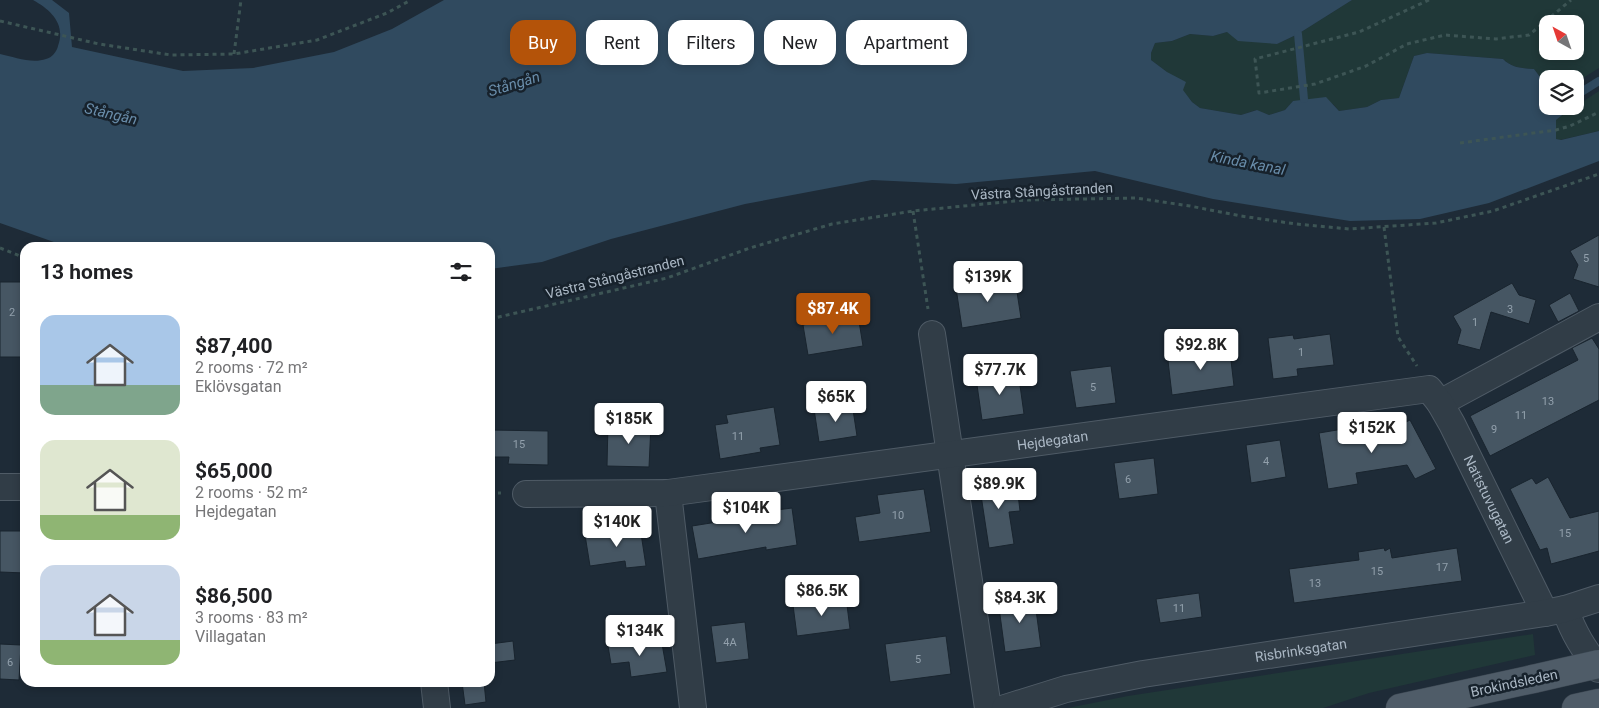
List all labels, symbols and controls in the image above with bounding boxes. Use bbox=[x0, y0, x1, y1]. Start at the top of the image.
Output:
north arrow bbox=[1539, 15, 1584, 60]
map controls bbox=[1539, 15, 1584, 115]
chip: Buy bbox=[510, 20, 576, 65]
chip: Rent bbox=[586, 20, 658, 65]
chip: Filters bbox=[668, 20, 754, 65]
chip: New bbox=[764, 20, 836, 65]
chip: Apartment bbox=[846, 20, 967, 65]
water label: Stångån bbox=[486, 68, 542, 100]
button: layers bbox=[1539, 70, 1584, 115]
water label: Stångån bbox=[83, 99, 139, 129]
water label: Kinda kanal bbox=[1209, 147, 1287, 179]
street label: Västra Stångåstranden bbox=[971, 179, 1113, 203]
street label: Västra Stångåstranden bbox=[544, 252, 686, 302]
house number: 5 bbox=[1583, 252, 1589, 265]
icon: filters bbox=[447, 258, 475, 286]
text: 13 homes bbox=[40, 260, 133, 284]
pin: $139K bbox=[953, 260, 1023, 303]
text: $139K bbox=[965, 267, 1011, 286]
pin: $87.4K bbox=[792, 292, 874, 335]
text: $87.4K bbox=[807, 299, 859, 318]
house number: 3 bbox=[1507, 303, 1513, 316]
house number: 2 bbox=[9, 306, 15, 319]
house number: 1 bbox=[1472, 316, 1478, 329]
pin: $92.8K bbox=[1160, 328, 1242, 371]
text: $87,400 bbox=[195, 334, 272, 358]
icon: home bbox=[80, 335, 140, 395]
text: $92.8K bbox=[1175, 335, 1227, 354]
house number: 1 bbox=[1298, 346, 1304, 359]
pin: $77.7K bbox=[959, 354, 1041, 396]
text: 2 rooms · 72 m² bbox=[195, 358, 308, 377]
text: $77.7K bbox=[974, 360, 1026, 379]
text: Eklövsgatan bbox=[195, 377, 282, 396]
pin: $65K bbox=[806, 380, 866, 423]
house number: 5 bbox=[1090, 381, 1096, 394]
text: $65K bbox=[817, 387, 855, 406]
house number: 13 bbox=[1542, 395, 1554, 408]
pin: $185K bbox=[594, 402, 664, 445]
text: $185K bbox=[606, 409, 652, 428]
house number: 11 bbox=[1515, 409, 1527, 422]
pin: $152K bbox=[1337, 412, 1407, 454]
text: $152K bbox=[1349, 418, 1395, 437]
house number: 9 bbox=[1491, 423, 1497, 436]
street label: Hejdegatan bbox=[1016, 428, 1089, 453]
house number: 11 bbox=[732, 430, 744, 443]
house number: 15 bbox=[513, 438, 525, 451]
street label: Nattstuvugatan bbox=[1461, 453, 1517, 546]
house number: 4 bbox=[1263, 455, 1269, 468]
text: $65,000 bbox=[195, 459, 272, 483]
icon: home bbox=[80, 460, 140, 520]
pin: $89.9K bbox=[958, 468, 1040, 510]
house number: 6 bbox=[1125, 473, 1131, 486]
text: $89.9K bbox=[973, 474, 1025, 493]
text: 2 rooms · 52 m² bbox=[195, 483, 308, 502]
pin: $104K bbox=[711, 492, 781, 534]
text: $104K bbox=[723, 498, 769, 517]
text: Hejdegatan bbox=[195, 502, 277, 521]
pin: $140K bbox=[582, 506, 652, 548]
house number: 10 bbox=[892, 509, 904, 522]
text: $140K bbox=[594, 512, 640, 531]
house number: 15 bbox=[1559, 527, 1571, 540]
house number: 17 bbox=[1436, 561, 1448, 574]
house number: 15 bbox=[1371, 565, 1383, 578]
pin: $86.5K bbox=[781, 574, 863, 617]
house number: 13 bbox=[1309, 577, 1321, 590]
text: $86.5K bbox=[796, 581, 848, 600]
pin: $84.3K bbox=[979, 582, 1061, 624]
text: $86,500 bbox=[195, 584, 272, 608]
icon: home bbox=[80, 585, 140, 645]
text: $84.3K bbox=[994, 588, 1046, 607]
house number: 11 bbox=[1173, 602, 1185, 615]
text: 3 rooms · 83 m² bbox=[195, 608, 308, 627]
pin: $134K bbox=[605, 614, 675, 657]
text: $134K bbox=[617, 621, 663, 640]
text: Villagatan bbox=[195, 627, 266, 646]
street label: Risbrinksgatan bbox=[1254, 635, 1348, 665]
house number: 4A bbox=[723, 636, 738, 649]
house number: 5 bbox=[915, 653, 921, 666]
house number: 6 bbox=[7, 656, 13, 669]
street label: Brokindsleden bbox=[1469, 666, 1559, 700]

